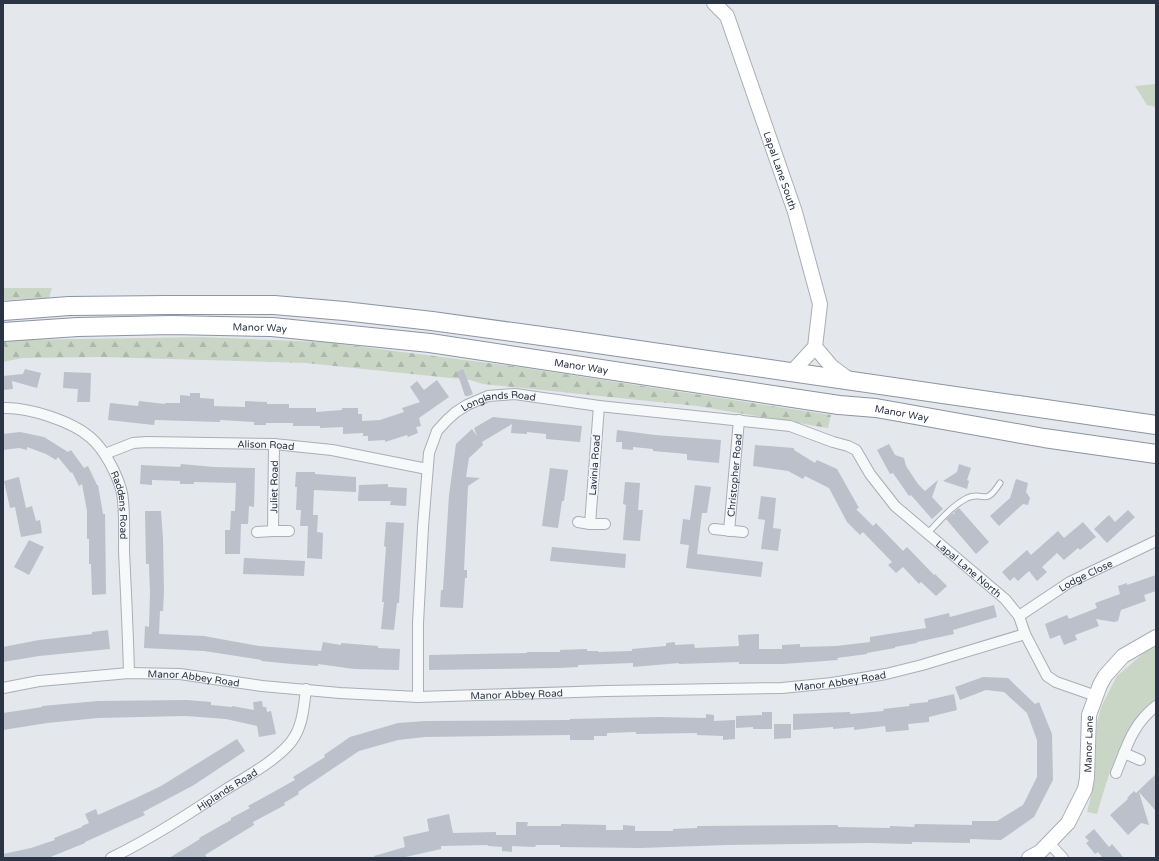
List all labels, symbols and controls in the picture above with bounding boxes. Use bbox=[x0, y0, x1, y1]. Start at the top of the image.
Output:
street label: Lapal Lane South bbox=[760, 130, 799, 212]
street label: Manor Way bbox=[232, 321, 288, 336]
street label: Manor Way bbox=[553, 357, 610, 377]
street label: Longlands Road bbox=[459, 389, 537, 414]
street label: Manor Way bbox=[874, 403, 930, 424]
street label: Christopher Road bbox=[725, 433, 745, 518]
street label: Lavinia Road bbox=[587, 434, 603, 496]
street label: Alison Road bbox=[237, 438, 295, 453]
street label: Juliet Road bbox=[268, 460, 281, 514]
street label: Raddens Road bbox=[108, 469, 129, 539]
street label: Lapal Lane North bbox=[933, 538, 1003, 600]
street label: Lodge Close bbox=[1057, 558, 1115, 595]
street label: Manor Abbey Road bbox=[147, 668, 240, 690]
street label: Manor Abbey Road bbox=[794, 669, 887, 694]
street label: Manor Abbey Road bbox=[470, 687, 563, 702]
street label: Manor Lane bbox=[1082, 715, 1096, 773]
street label: Hiplands Road bbox=[195, 767, 260, 814]

